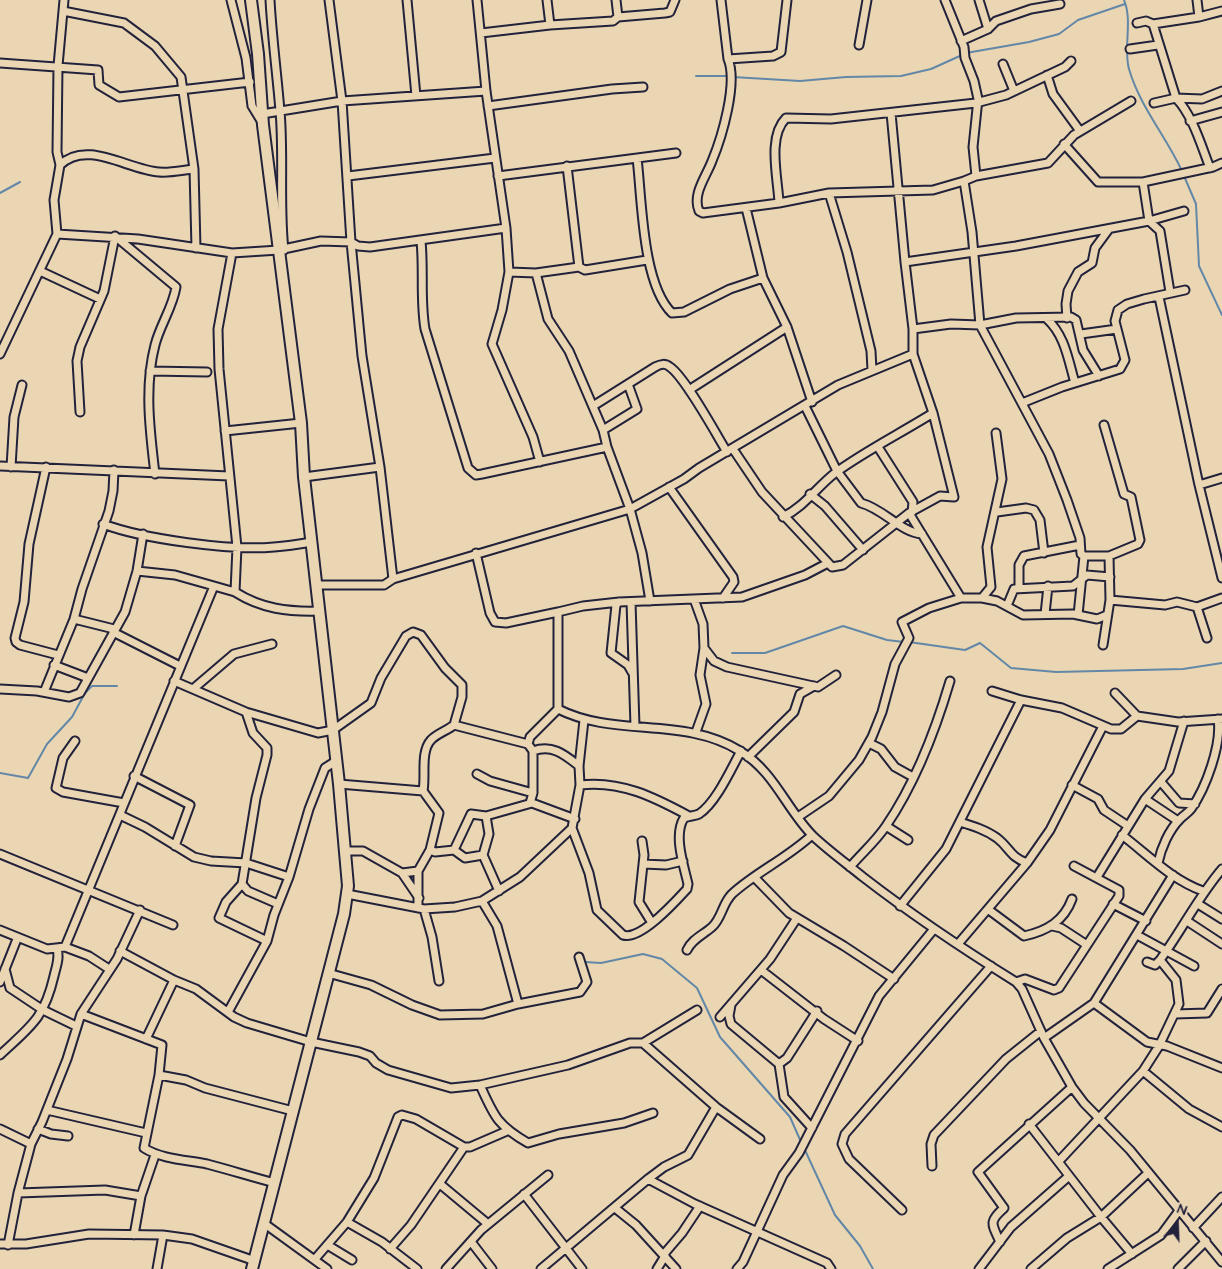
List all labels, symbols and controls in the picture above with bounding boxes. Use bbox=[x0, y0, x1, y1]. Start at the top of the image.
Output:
north arrow bbox=[1152, 1199, 1202, 1249]
text: N bbox=[1175, 1199, 1190, 1221]

